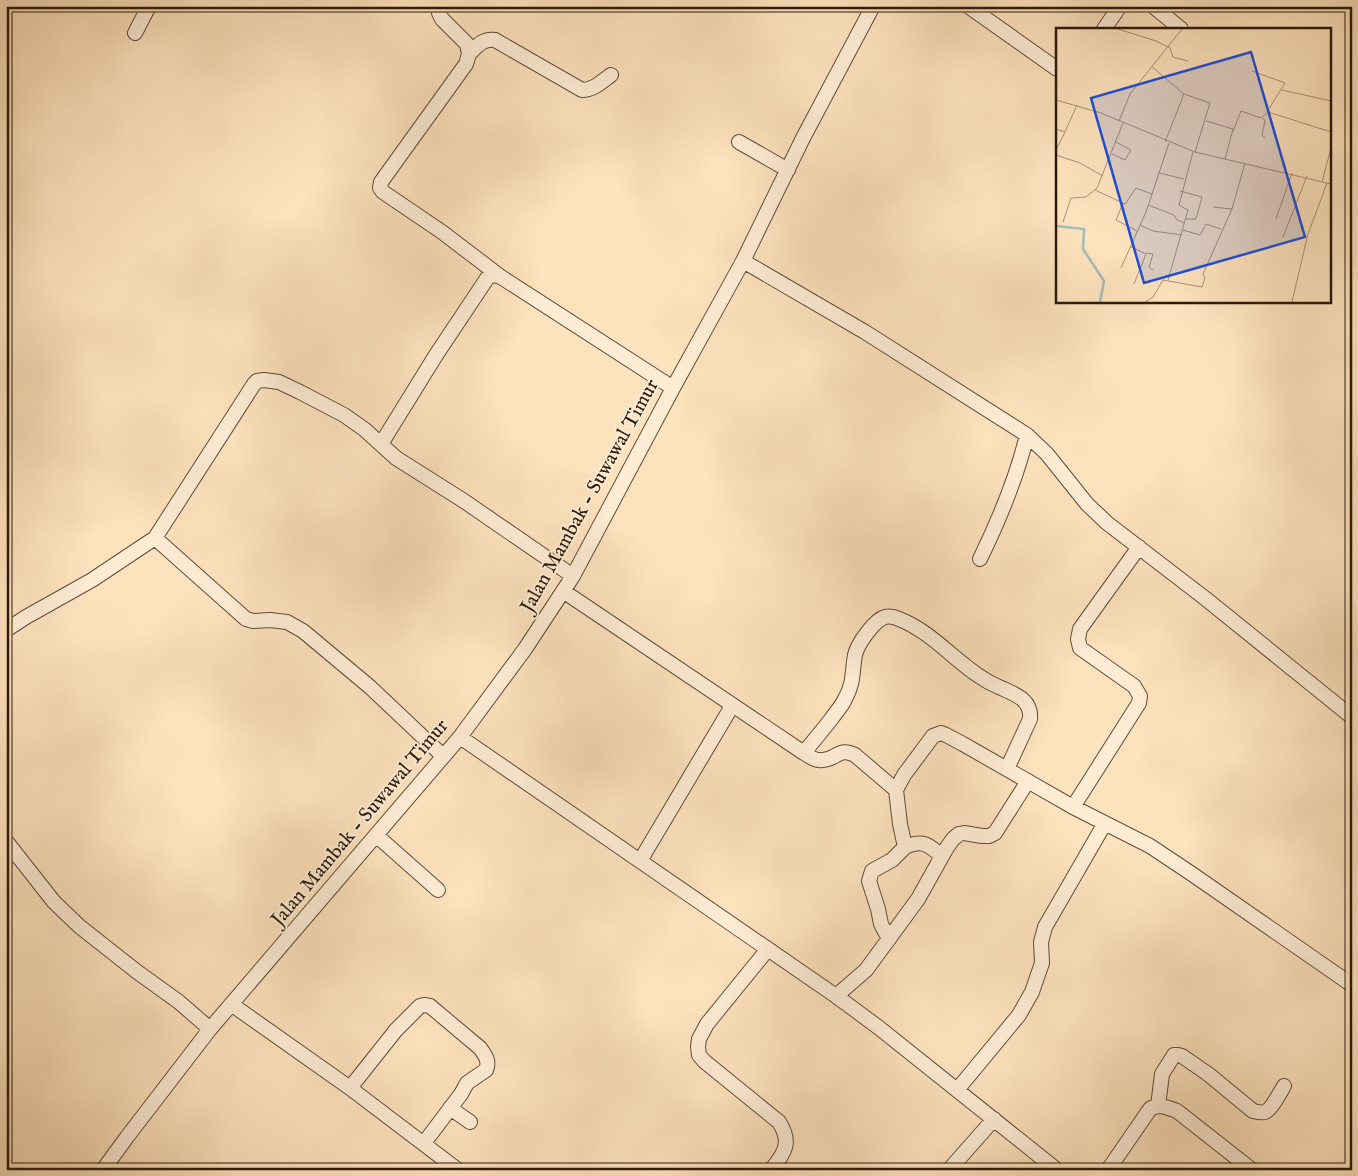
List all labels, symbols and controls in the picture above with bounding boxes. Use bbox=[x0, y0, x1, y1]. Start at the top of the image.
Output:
inset map bbox=[1056, 28, 1330, 302]
street label: Jalan Mambak - Suwawal Timur bbox=[514, 374, 665, 619]
street label: Jalan Mambak - Suwawal Timur bbox=[265, 714, 455, 933]

